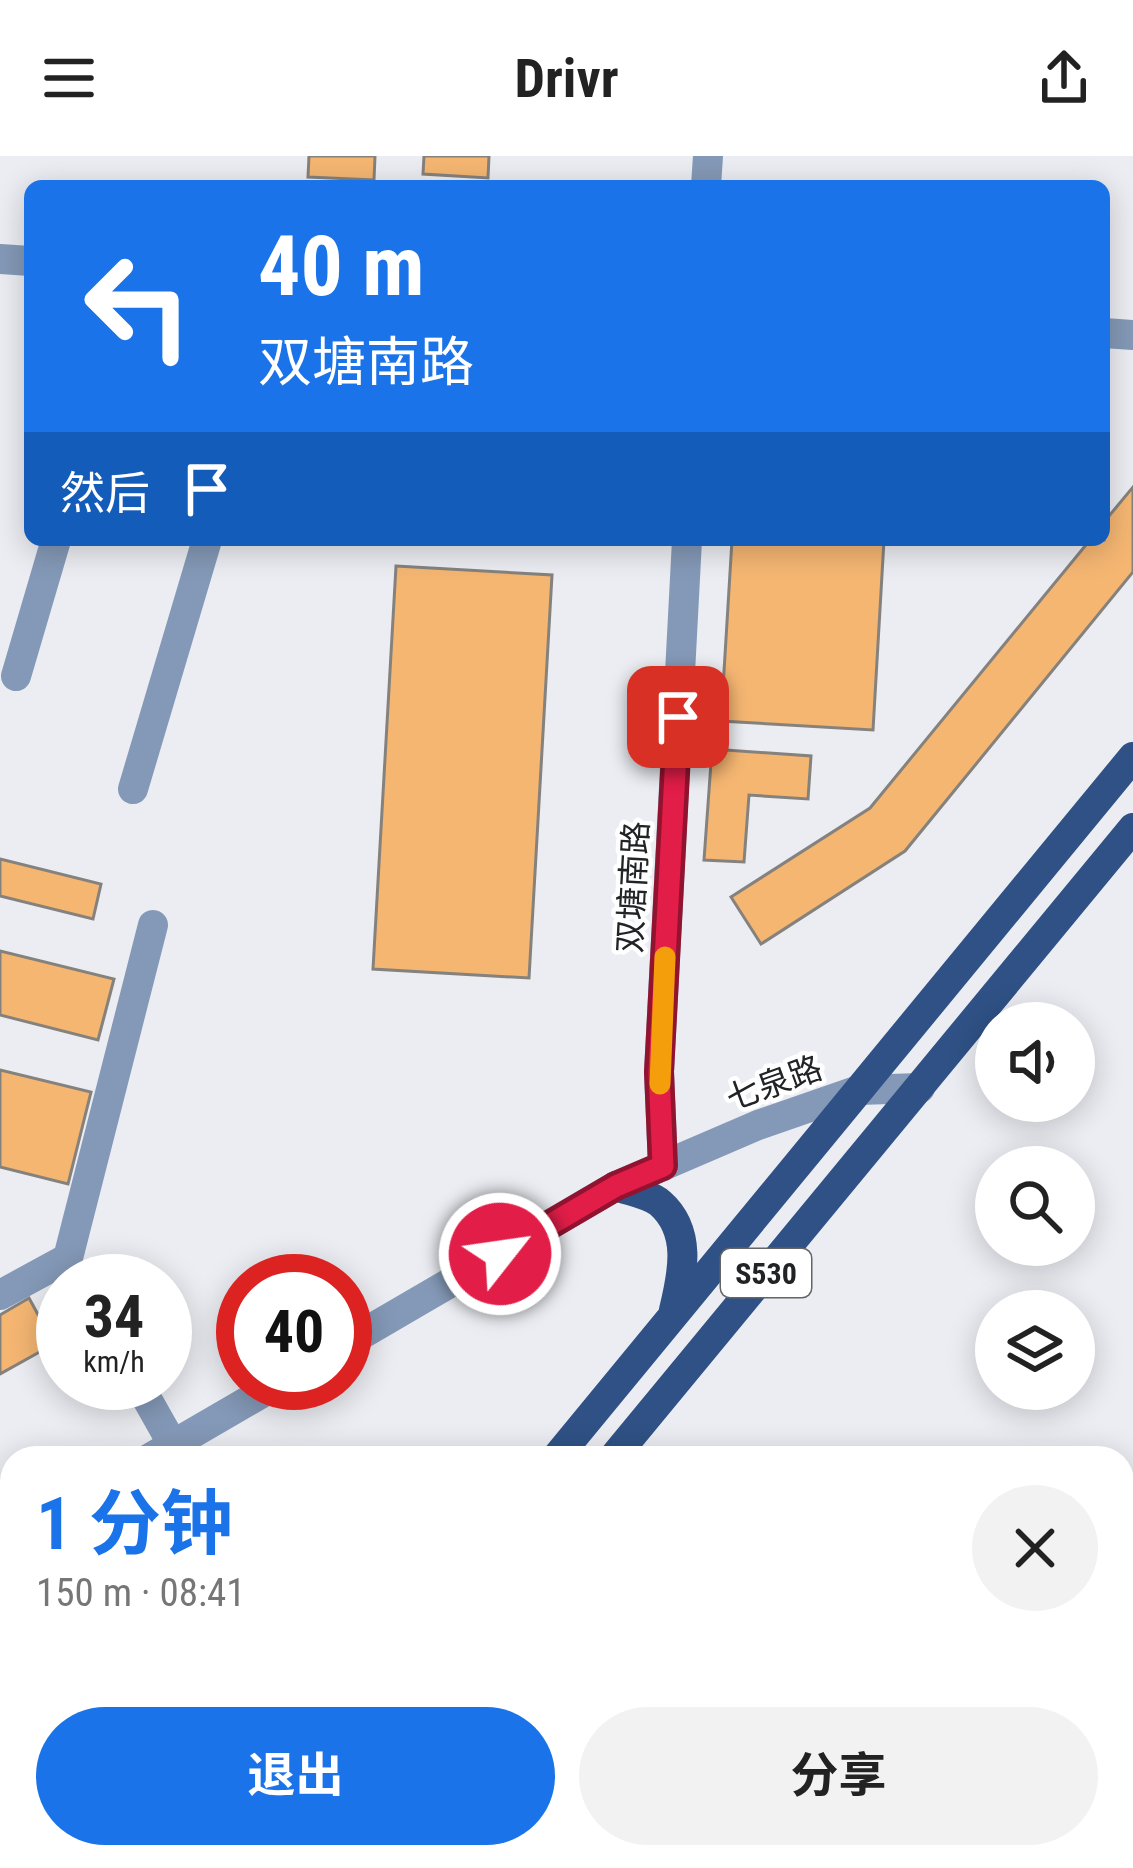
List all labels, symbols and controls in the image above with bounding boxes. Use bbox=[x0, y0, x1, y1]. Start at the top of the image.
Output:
icon: menu bbox=[36, 45, 102, 111]
icon: share bbox=[1031, 45, 1097, 111]
text: Drivr bbox=[514, 47, 619, 110]
text: 40 m bbox=[258, 217, 425, 316]
icon: left bbox=[60, 228, 216, 384]
text: 双塘南路 bbox=[258, 331, 474, 394]
icon: arrive bbox=[174, 456, 240, 522]
text: 然后 bbox=[60, 467, 150, 520]
pin bbox=[627, 666, 729, 768]
icon: arrive bbox=[645, 684, 711, 750]
street label: 双塘南路 bbox=[610, 820, 656, 954]
map controls bbox=[975, 1002, 1095, 1410]
button: sound bbox=[975, 1002, 1095, 1122]
street label: 七泉路 bbox=[721, 1048, 827, 1118]
button: search bbox=[975, 1146, 1095, 1266]
position arrow bbox=[437, 1191, 563, 1317]
road number: S530 bbox=[721, 1249, 811, 1297]
speed limit sign: 40 bbox=[216, 1254, 372, 1410]
text: 34 bbox=[84, 1281, 144, 1352]
button: layers bbox=[975, 1290, 1095, 1410]
text: km/h bbox=[83, 1344, 145, 1379]
text: 1 分钟 bbox=[36, 1482, 233, 1567]
button: close bbox=[972, 1485, 1098, 1611]
text: 150 m · 08:41 bbox=[36, 1570, 246, 1616]
button: 退出 bbox=[36, 1707, 555, 1845]
button: 分享 bbox=[579, 1707, 1098, 1845]

